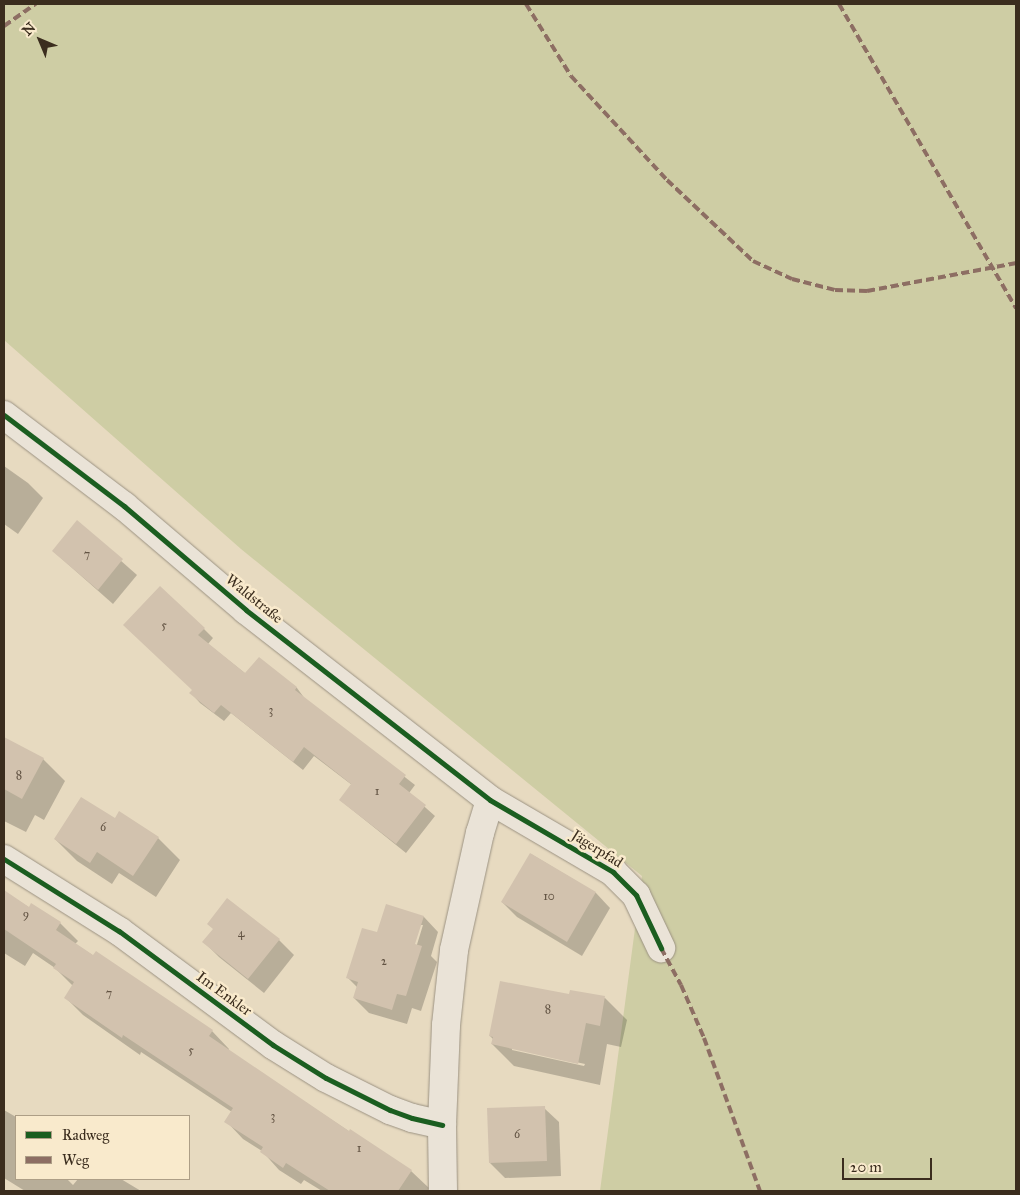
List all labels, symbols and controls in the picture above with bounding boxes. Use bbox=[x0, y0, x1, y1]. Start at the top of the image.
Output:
north arrow bbox=[15, 15, 65, 65]
text: N bbox=[19, 19, 39, 39]
house number: 7 bbox=[84, 548, 90, 562]
street label: Waldstraße bbox=[222, 571, 286, 627]
house number: 5 bbox=[161, 619, 167, 633]
house number: 3 bbox=[269, 704, 273, 718]
house number: 8 bbox=[16, 769, 22, 783]
house number: 1 bbox=[375, 785, 379, 799]
house number: 6 bbox=[100, 821, 106, 835]
street label: Jägerpfad bbox=[568, 826, 626, 872]
house number: 10 bbox=[543, 890, 555, 904]
house number: 9 bbox=[23, 908, 29, 922]
house number: 4 bbox=[238, 927, 244, 941]
house number: 2 bbox=[381, 955, 387, 969]
street label: Im Enkler bbox=[193, 968, 255, 1020]
house number: 7 bbox=[106, 987, 112, 1001]
house number: 8 bbox=[545, 1003, 551, 1017]
house number: 5 bbox=[188, 1044, 194, 1058]
house number: 3 bbox=[271, 1110, 275, 1124]
legend bbox=[15, 1115, 190, 1180]
text: Radweg bbox=[62, 1126, 109, 1144]
house number: 6 bbox=[514, 1128, 520, 1142]
house number: 1 bbox=[357, 1142, 361, 1156]
scale bar bbox=[845, 1148, 935, 1180]
text: Weg bbox=[62, 1151, 89, 1169]
text: 20 m bbox=[850, 1158, 882, 1176]

